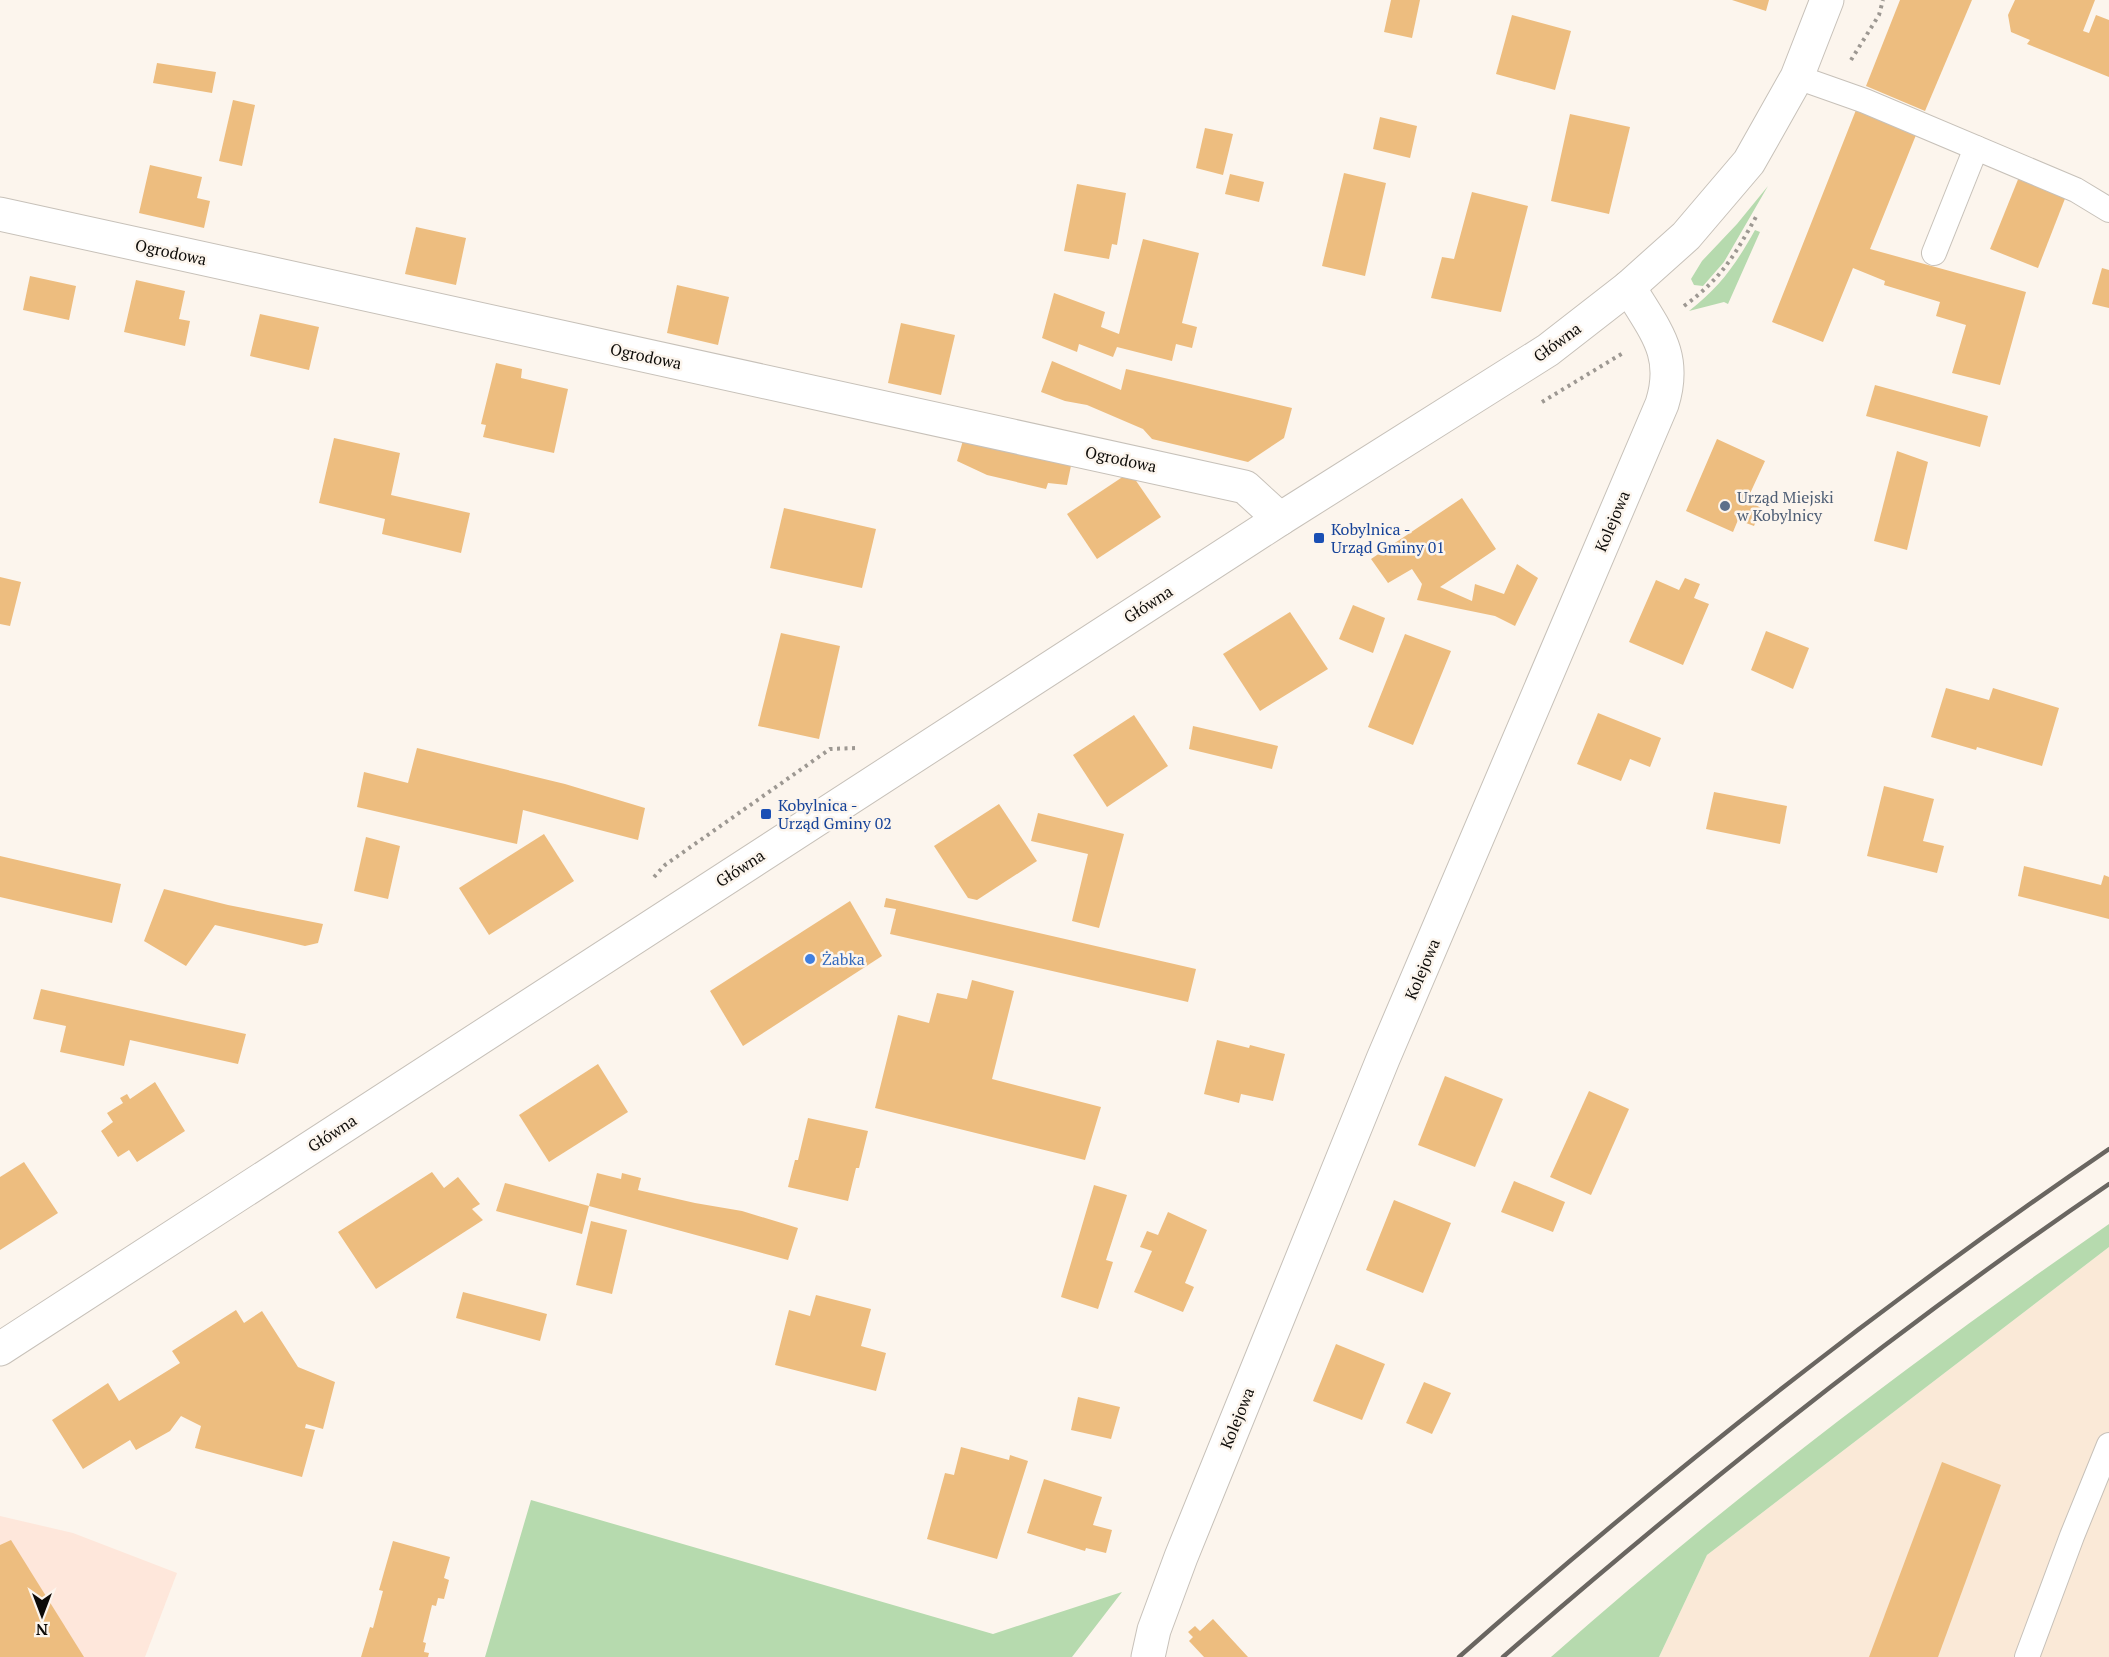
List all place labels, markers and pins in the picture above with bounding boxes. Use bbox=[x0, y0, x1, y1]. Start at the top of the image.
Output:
place label: Urząd Miejski w Kobylnicy bbox=[1736, 486, 1834, 526]
marker: Urząd Miejski w Kobylnicy bbox=[1718, 499, 1732, 513]
place label: Kobylnica - Urząd Gminy 01 bbox=[1331, 518, 1445, 558]
marker: Kobylnica - Urząd Gminy 01 bbox=[1312, 531, 1326, 545]
place label: Kobylnica - Urząd Gminy 02 bbox=[778, 794, 892, 834]
marker: Kobylnica - Urząd Gminy 02 bbox=[759, 807, 773, 821]
place label: Żabka bbox=[822, 948, 865, 970]
marker: Żabka bbox=[803, 952, 817, 966]

